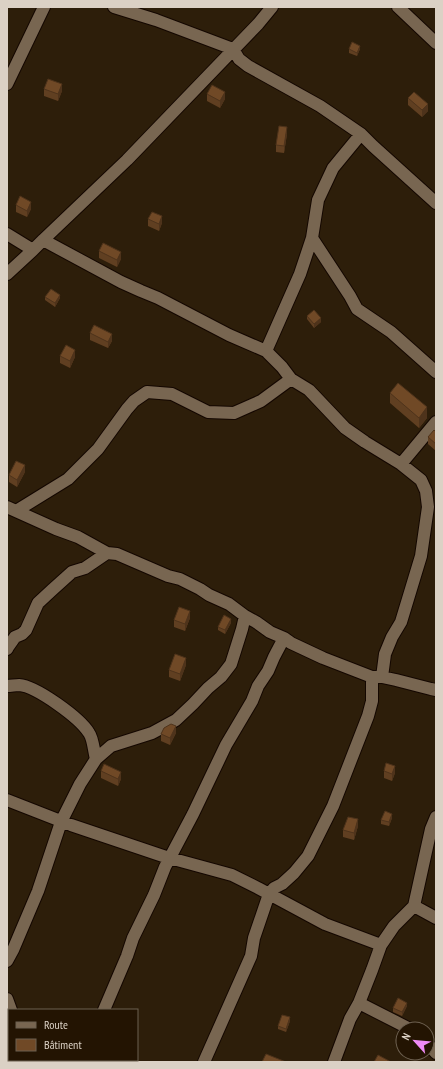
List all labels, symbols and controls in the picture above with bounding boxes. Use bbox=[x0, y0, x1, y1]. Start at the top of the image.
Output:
legend bbox=[8, 1009, 138, 1061]
text: Route bbox=[44, 1017, 68, 1032]
north arrow bbox=[395, 1021, 435, 1061]
text: N bbox=[399, 1031, 414, 1042]
text: Bâtiment bbox=[44, 1037, 82, 1052]

